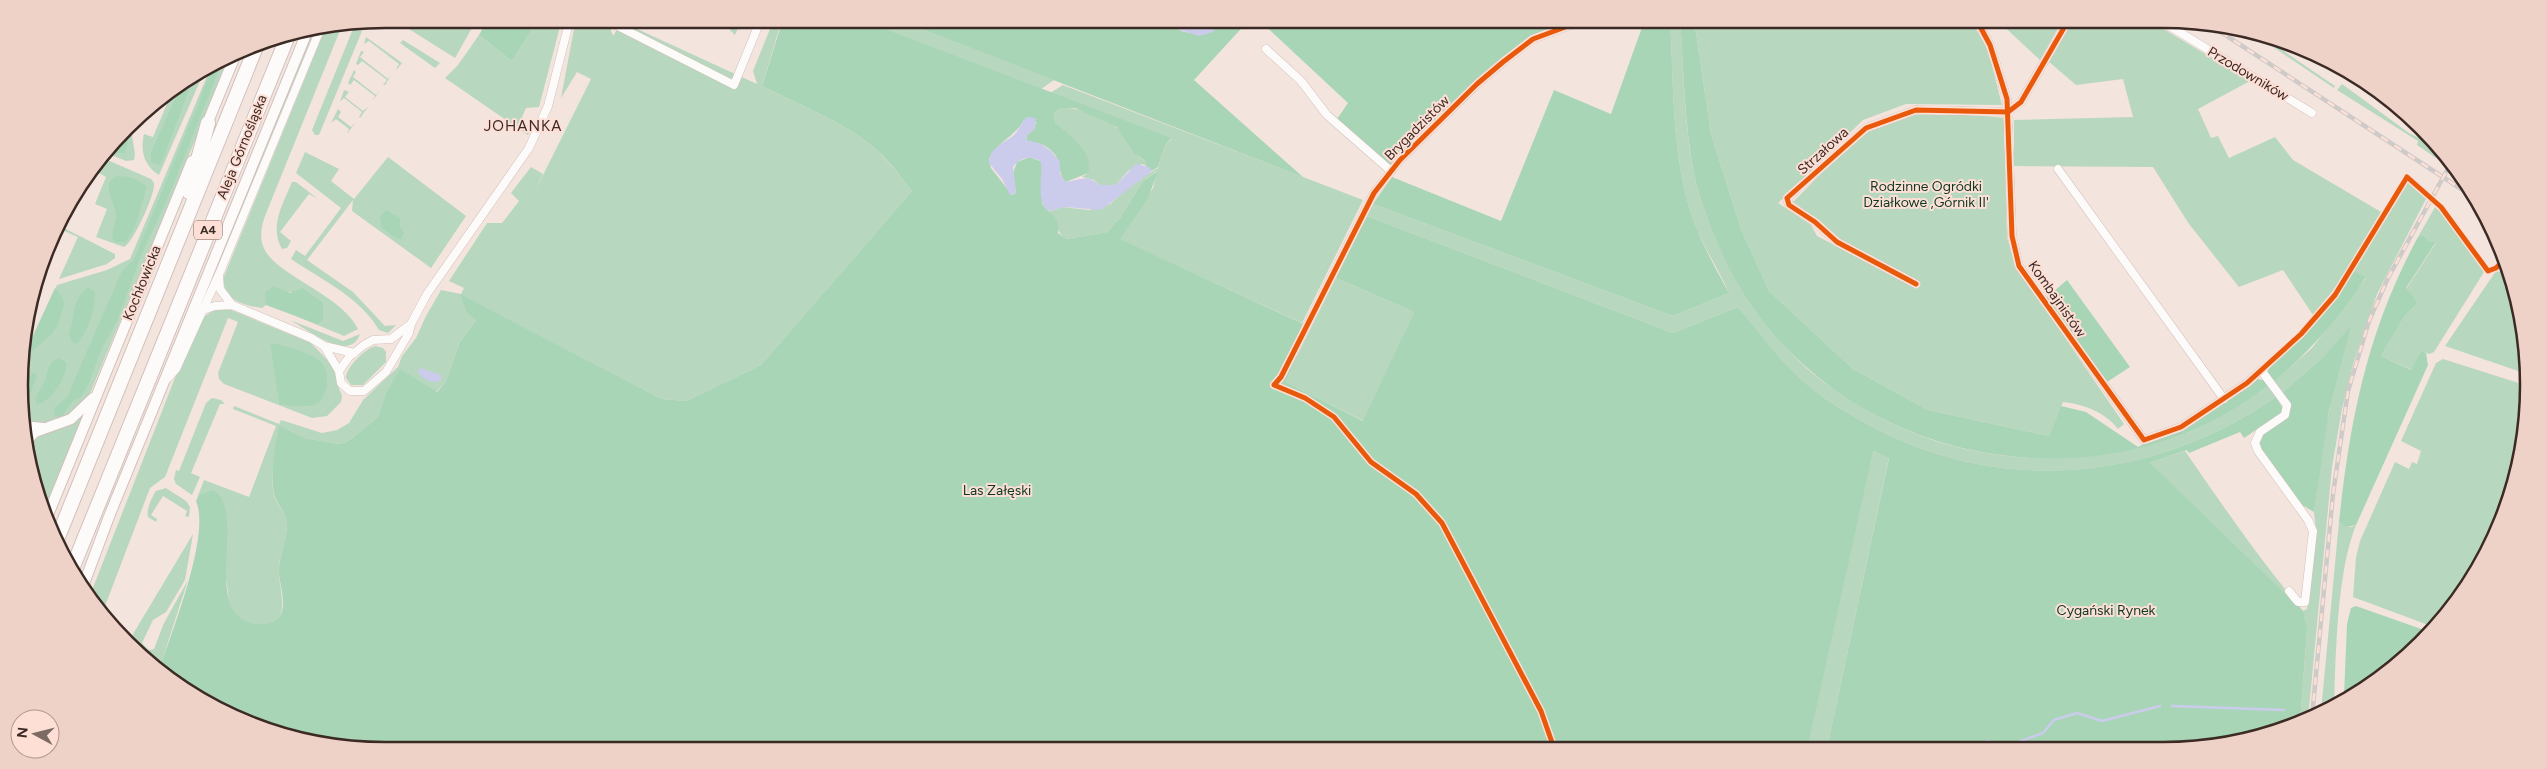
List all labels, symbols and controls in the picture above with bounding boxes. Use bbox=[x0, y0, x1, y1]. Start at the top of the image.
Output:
street label: Przodowników bbox=[2204, 43, 2292, 105]
street label: Aleja Górnośląska bbox=[213, 92, 271, 202]
street label: Brygadzistów bbox=[1381, 92, 1453, 164]
district label: JOHANKA bbox=[484, 117, 562, 135]
street label: Strzałowa bbox=[1794, 124, 1852, 178]
park label: Rodzinne Ogródki Działkowe ,Górnik II' bbox=[1863, 178, 1989, 211]
road number: A4 bbox=[194, 220, 222, 240]
street label: Kochłowicka bbox=[119, 243, 165, 323]
street label: Kombajnistów bbox=[2024, 258, 2090, 340]
park label: Las Załęski bbox=[963, 482, 1031, 499]
park label: Cygański Rynek bbox=[2057, 602, 2156, 619]
north arrow bbox=[10, 709, 60, 759]
text: N bbox=[13, 726, 32, 739]

